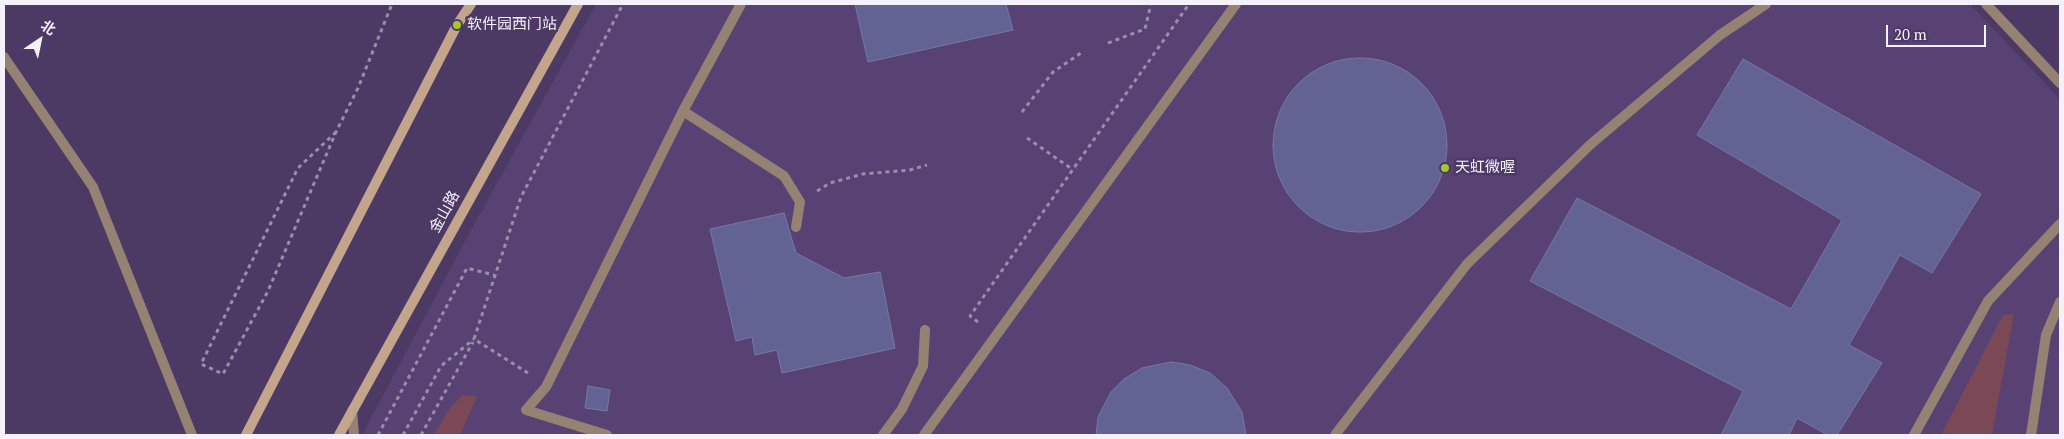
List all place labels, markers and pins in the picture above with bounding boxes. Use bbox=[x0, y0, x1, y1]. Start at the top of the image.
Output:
place label: 软件园西门站 bbox=[467, 16, 557, 34]
marker: 软件园西门站 bbox=[451, 19, 463, 31]
place label: 天虹微喔 bbox=[1455, 159, 1515, 177]
marker: 天虹微喔 bbox=[1439, 162, 1451, 174]

